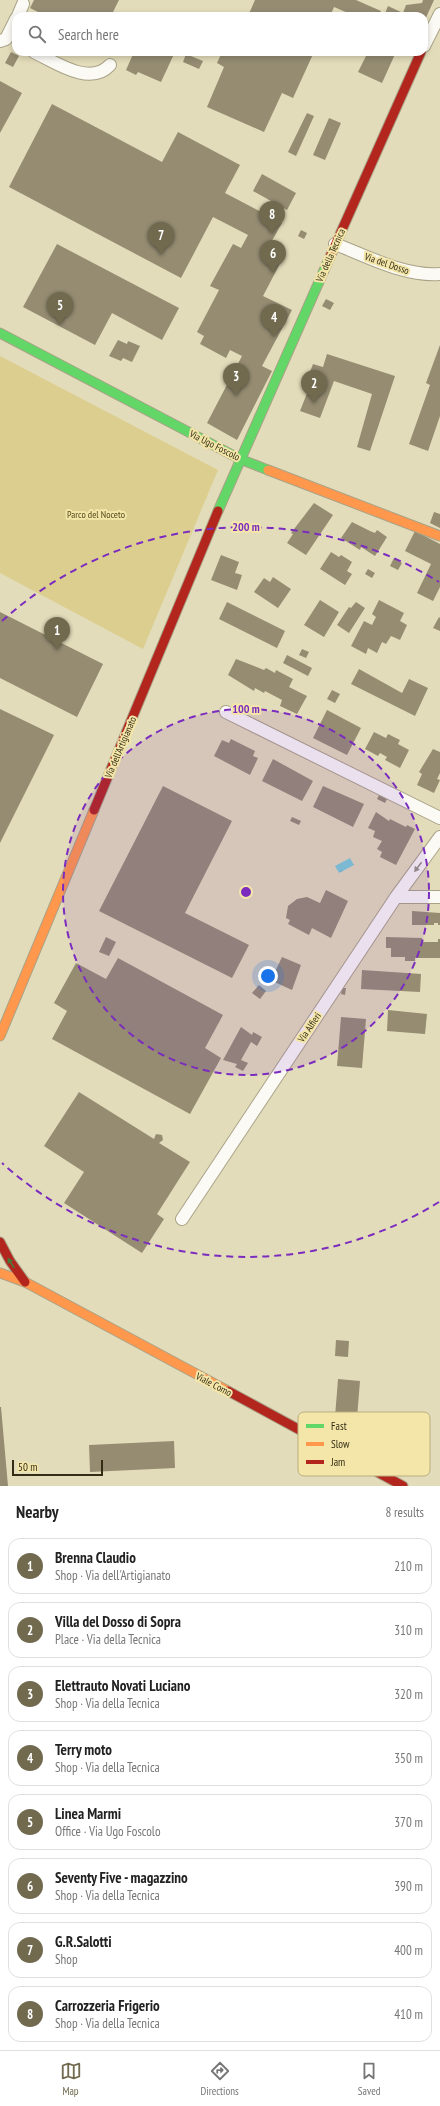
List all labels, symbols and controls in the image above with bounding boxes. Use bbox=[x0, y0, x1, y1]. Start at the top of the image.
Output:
search box bbox=[12, 12, 428, 56]
icon: search bbox=[26, 23, 48, 45]
text: Search here bbox=[58, 25, 119, 44]
pin: 8 bbox=[259, 201, 285, 234]
pin: 7 bbox=[148, 222, 174, 255]
street label: Via della Tecnica bbox=[313, 226, 348, 285]
pin: 6 bbox=[260, 240, 286, 273]
street label: Via del Dosso bbox=[362, 249, 411, 277]
pin: 5 bbox=[47, 292, 73, 325]
pin: 4 bbox=[261, 304, 287, 337]
pin: 3 bbox=[223, 363, 249, 396]
pin: 2 bbox=[301, 370, 327, 403]
street label: Via Ugo Foscolo bbox=[186, 427, 242, 464]
park label: Parco del Noceto bbox=[67, 508, 125, 521]
text: 200 m bbox=[232, 519, 260, 534]
pin: 1 bbox=[44, 617, 70, 650]
text: 100 m bbox=[232, 701, 260, 716]
street label: Via dell'Artigianato bbox=[101, 715, 139, 781]
one-way arrow bbox=[414, 862, 422, 872]
centre of rings bbox=[239, 885, 253, 899]
your location bbox=[258, 966, 278, 986]
street label: Via Alfieri bbox=[294, 1010, 324, 1045]
one-way arrow bbox=[7, 1258, 15, 1268]
street label: Viale Como bbox=[193, 1369, 234, 1399]
legend bbox=[298, 1412, 430, 1476]
text: Fast bbox=[331, 1419, 347, 1433]
text: Slow bbox=[331, 1437, 350, 1451]
text: Jam bbox=[330, 1455, 345, 1469]
scale bar bbox=[12, 1458, 103, 1477]
text: 50 m bbox=[18, 1460, 37, 1474]
text: Nearby bbox=[16, 1501, 59, 1523]
text: 8 results bbox=[385, 1504, 424, 1521]
text: Brenna Claudio bbox=[55, 1548, 136, 1567]
text: 1 bbox=[27, 1558, 33, 1575]
text: 210 m bbox=[394, 1558, 423, 1575]
text: Shop · Via dell'Artigianato bbox=[55, 1567, 171, 1584]
text: Villa del Dosso di Sopra bbox=[55, 1612, 181, 1631]
text: 2 bbox=[27, 1622, 33, 1639]
text: 310 m bbox=[394, 1622, 423, 1639]
text: Place · Via della Tecnica bbox=[55, 1631, 161, 1648]
text: Elettrauto Novati Luciano bbox=[55, 1676, 190, 1695]
text: 3 bbox=[27, 1686, 33, 1703]
text: 320 m bbox=[394, 1686, 423, 1703]
text: Shop · Via della Tecnica bbox=[55, 1695, 160, 1712]
text: Terry moto bbox=[55, 1740, 112, 1759]
text: 4 bbox=[27, 1750, 33, 1767]
text: 350 m bbox=[394, 1750, 423, 1767]
text: Shop · Via della Tecnica bbox=[55, 1759, 160, 1776]
text: Linea Marmi bbox=[55, 1804, 121, 1823]
text: 5 bbox=[27, 1814, 33, 1831]
text: 370 m bbox=[394, 1814, 423, 1831]
text: Office · Via Ugo Foscolo bbox=[55, 1823, 161, 1840]
text: Seventy Five - magazzino bbox=[55, 1868, 188, 1887]
text: 6 bbox=[27, 1878, 33, 1895]
text: 390 m bbox=[394, 1878, 423, 1895]
text: Shop · Via della Tecnica bbox=[55, 1887, 160, 1904]
text: G.R.Salotti bbox=[55, 1932, 112, 1951]
text: 7 bbox=[27, 1942, 33, 1959]
text: 400 m bbox=[394, 1942, 423, 1959]
text: Shop bbox=[55, 1951, 78, 1968]
text: Carrozzeria Frigerio bbox=[55, 1996, 160, 2015]
text: 8 bbox=[27, 2006, 33, 2023]
text: 410 m bbox=[394, 2006, 423, 2023]
text: Shop · Via della Tecnica bbox=[55, 2015, 160, 2032]
tab: Map bbox=[60, 2060, 82, 2098]
tab: Directions bbox=[201, 2060, 239, 2098]
tab: Saved bbox=[358, 2060, 380, 2098]

